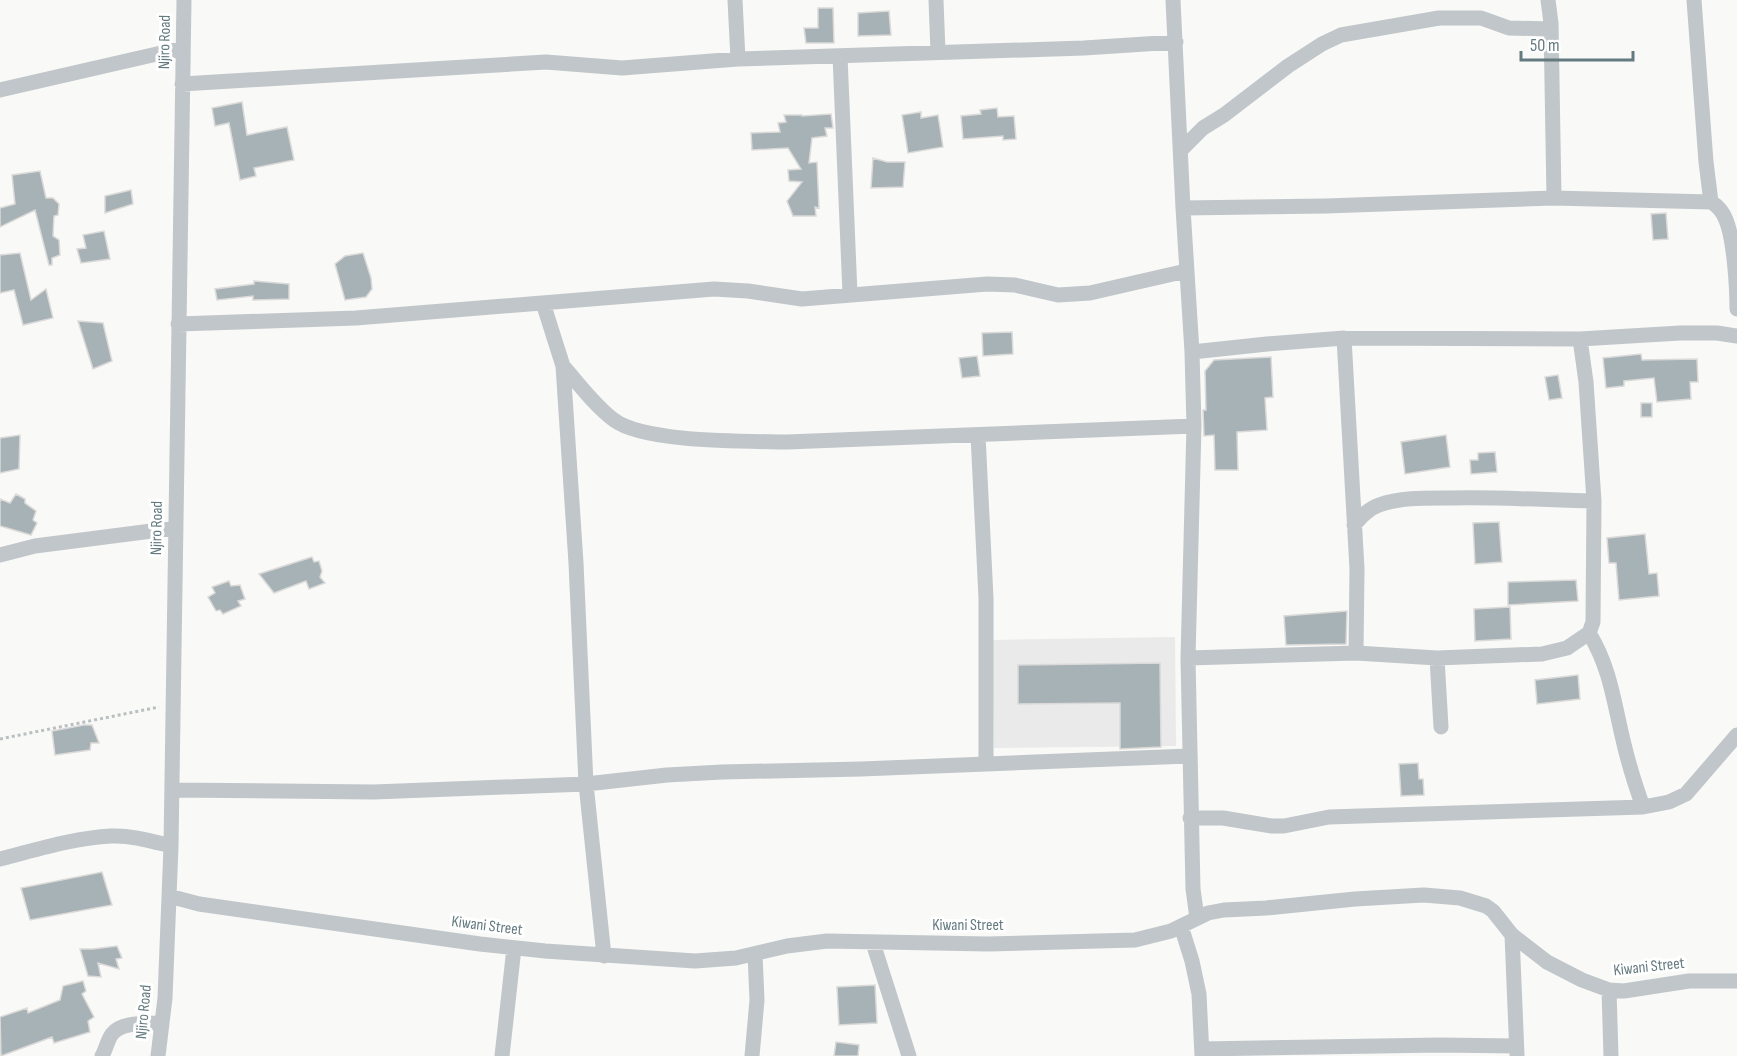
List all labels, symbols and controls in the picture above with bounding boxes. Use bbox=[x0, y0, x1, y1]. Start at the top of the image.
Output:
street label: Njiro Road bbox=[155, 15, 175, 69]
scale bar bbox=[1521, 24, 1634, 62]
text: 50 m bbox=[1530, 35, 1560, 56]
street label: Njiro Road bbox=[147, 501, 167, 555]
street label: Kiwani Street bbox=[450, 912, 524, 940]
street label: Kiwani Street bbox=[932, 916, 1004, 935]
street label: Kiwani Street bbox=[1613, 954, 1686, 980]
street label: Njiro Road bbox=[132, 984, 156, 1040]

